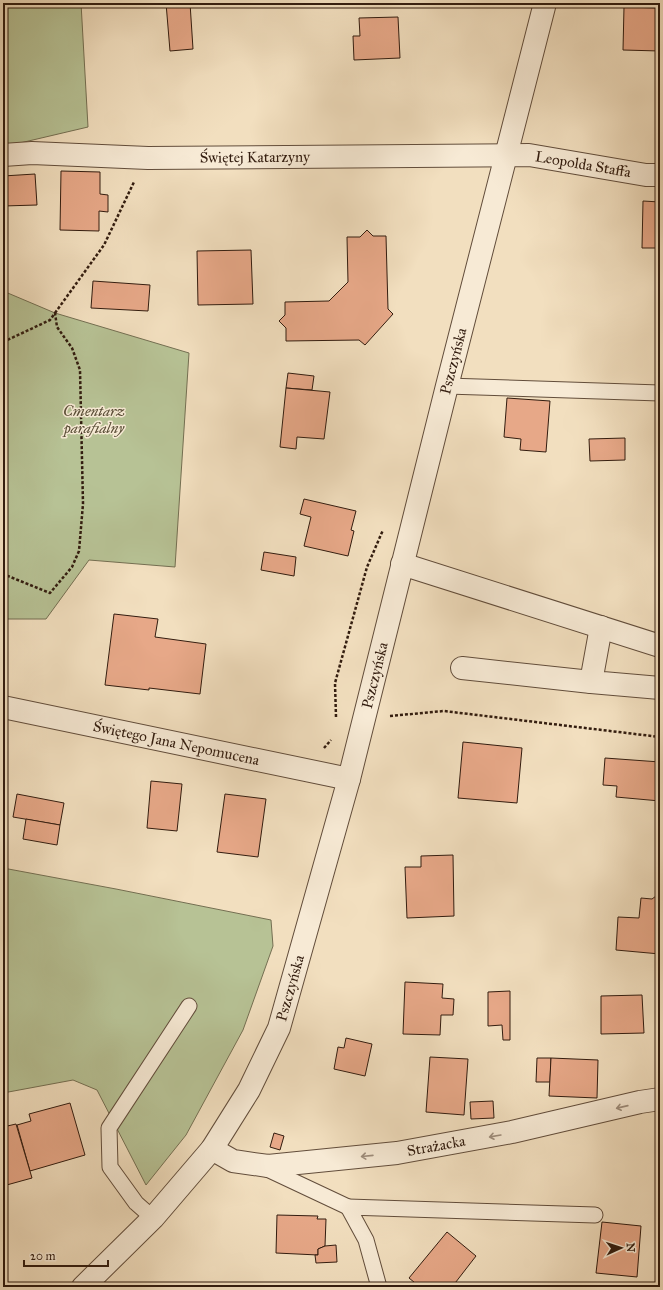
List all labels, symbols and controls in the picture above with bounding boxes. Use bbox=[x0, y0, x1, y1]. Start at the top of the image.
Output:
street label: Leopolda Staffa bbox=[534, 147, 633, 181]
street label: Świętej Katarzyny bbox=[200, 148, 311, 167]
street label: Pszczyńska bbox=[436, 325, 471, 396]
park label: Cmentarz parafialny bbox=[62, 402, 125, 438]
street label: Pszczyńska bbox=[358, 640, 392, 711]
street label: Świętego Jana Nepomucena bbox=[92, 716, 262, 769]
street label: Pszczyńska bbox=[272, 952, 308, 1023]
one-way arrow bbox=[616, 1103, 629, 1111]
street label: Strażacka bbox=[406, 1132, 467, 1160]
one-way arrow bbox=[489, 1132, 502, 1140]
one-way arrow bbox=[361, 1153, 374, 1160]
north arrow bbox=[601, 1228, 641, 1268]
scale bar bbox=[24, 1242, 108, 1268]
text: N bbox=[624, 1242, 637, 1253]
text: 20 m bbox=[30, 1249, 56, 1263]

